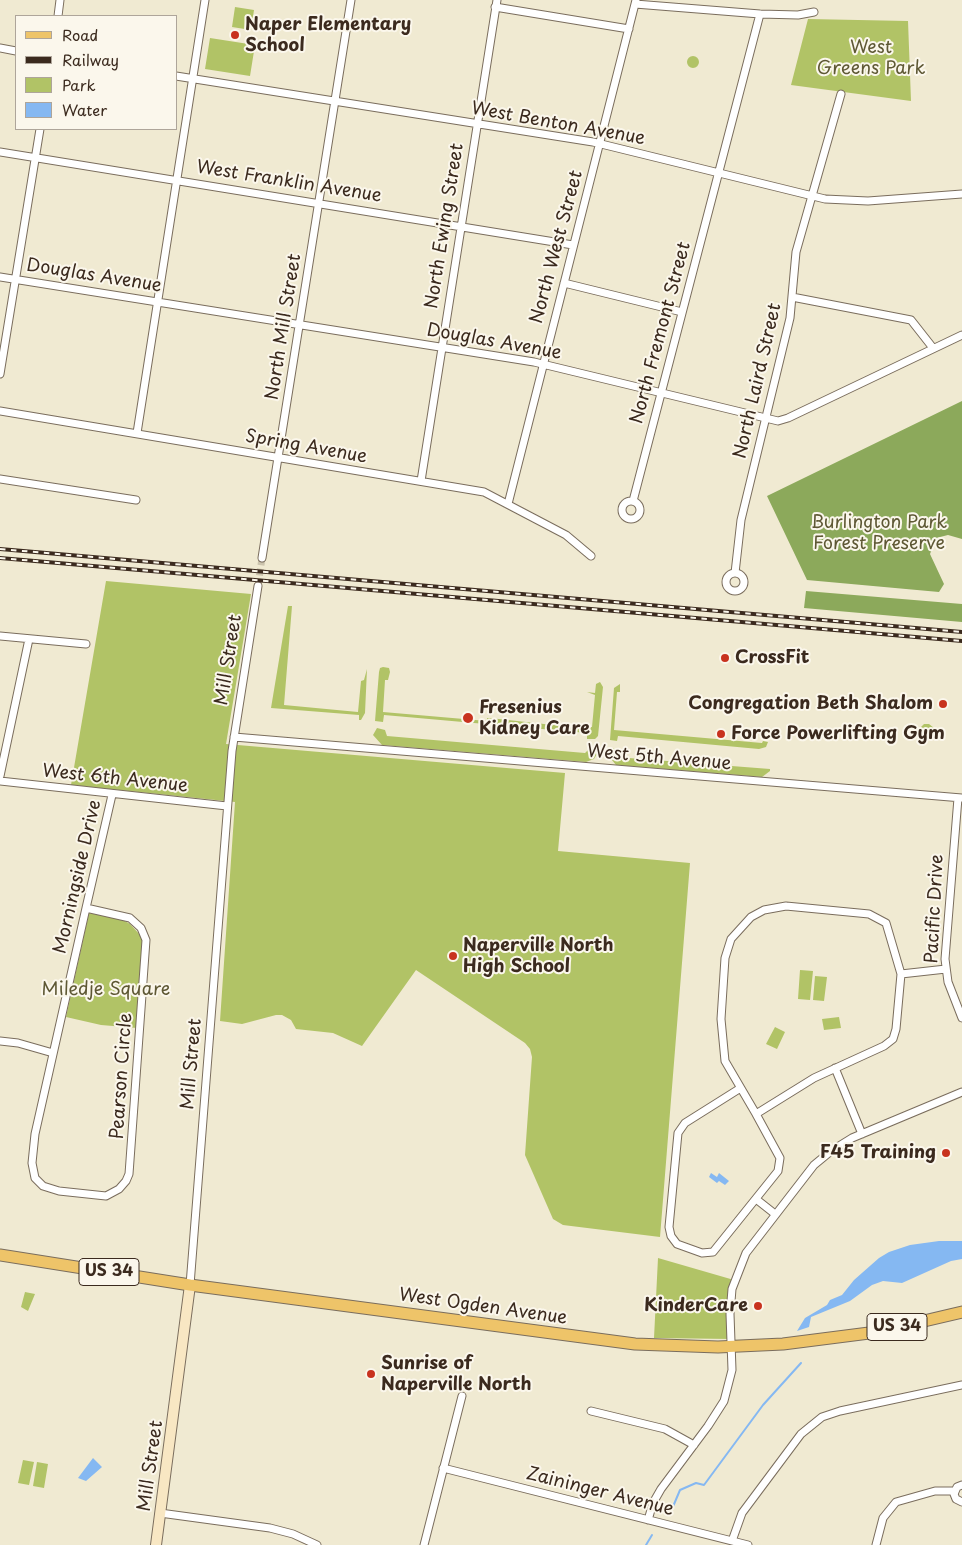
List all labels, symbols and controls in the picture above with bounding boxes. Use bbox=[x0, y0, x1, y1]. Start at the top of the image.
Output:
place label: Naper Elementary School bbox=[245, 14, 411, 56]
legend bbox=[15, 15, 178, 130]
text: Road bbox=[62, 23, 98, 46]
marker: Naper Elementary School bbox=[229, 29, 241, 41]
park label: West Greens Park bbox=[817, 37, 925, 80]
text: Railway bbox=[62, 48, 119, 71]
text: Park bbox=[62, 73, 96, 96]
text: Water bbox=[62, 98, 107, 121]
street label: West Benton Avenue bbox=[469, 98, 647, 150]
street label: North Ewing Street bbox=[421, 142, 469, 310]
street label: West Franklin Avenue bbox=[195, 157, 383, 207]
street label: North West Street bbox=[526, 168, 588, 326]
street label: North Fremont Street bbox=[626, 240, 696, 426]
street label: North Mill Street bbox=[262, 252, 306, 402]
street label: Douglas Avenue bbox=[25, 255, 163, 297]
street label: North Laird Street bbox=[730, 301, 786, 461]
street label: Douglas Avenue bbox=[425, 320, 563, 364]
street label: Spring Avenue bbox=[243, 426, 369, 468]
park label: Burlington Park Forest Preserve bbox=[811, 512, 947, 554]
street label: Mill Street bbox=[211, 613, 247, 707]
place label: CrossFit bbox=[735, 647, 810, 669]
marker: CrossFit bbox=[719, 652, 731, 664]
place label: Congregation Beth Shalom bbox=[688, 693, 933, 715]
place label: Fresenius Kidney Care bbox=[479, 697, 590, 740]
marker: Congregation Beth Shalom bbox=[937, 698, 949, 710]
marker: Fresenius Kidney Care bbox=[461, 711, 475, 725]
place label: Force Powerlifting Gym bbox=[731, 723, 945, 745]
marker: Force Powerlifting Gym bbox=[715, 728, 727, 740]
street label: West 5th Avenue bbox=[586, 741, 732, 775]
street label: West 6th Avenue bbox=[41, 761, 189, 797]
street label: Morningside Drive bbox=[50, 798, 106, 956]
street label: Pacific Drive bbox=[921, 854, 949, 964]
place label: Naperville North High School bbox=[463, 935, 614, 978]
marker: Naperville North High School bbox=[447, 950, 459, 962]
park label: Miledje Square bbox=[42, 979, 170, 1001]
street label: Pearson Circle bbox=[107, 1012, 137, 1140]
street label: Mill Street bbox=[177, 1017, 207, 1111]
place label: F45 Training bbox=[820, 1142, 936, 1164]
marker: F45 Training bbox=[940, 1147, 952, 1159]
road number: US 34 bbox=[79, 1258, 139, 1286]
street label: West Ogden Avenue bbox=[397, 1284, 569, 1330]
place label: KinderCare bbox=[644, 1295, 748, 1317]
marker: KinderCare bbox=[752, 1300, 764, 1312]
road number: US 34 bbox=[867, 1314, 927, 1340]
place label: Sunrise of Naperville North bbox=[381, 1353, 532, 1396]
marker: Sunrise of Naperville North bbox=[365, 1368, 377, 1380]
street label: Mill Street bbox=[134, 1419, 168, 1513]
street label: Zaininger Avenue bbox=[524, 1463, 676, 1521]

